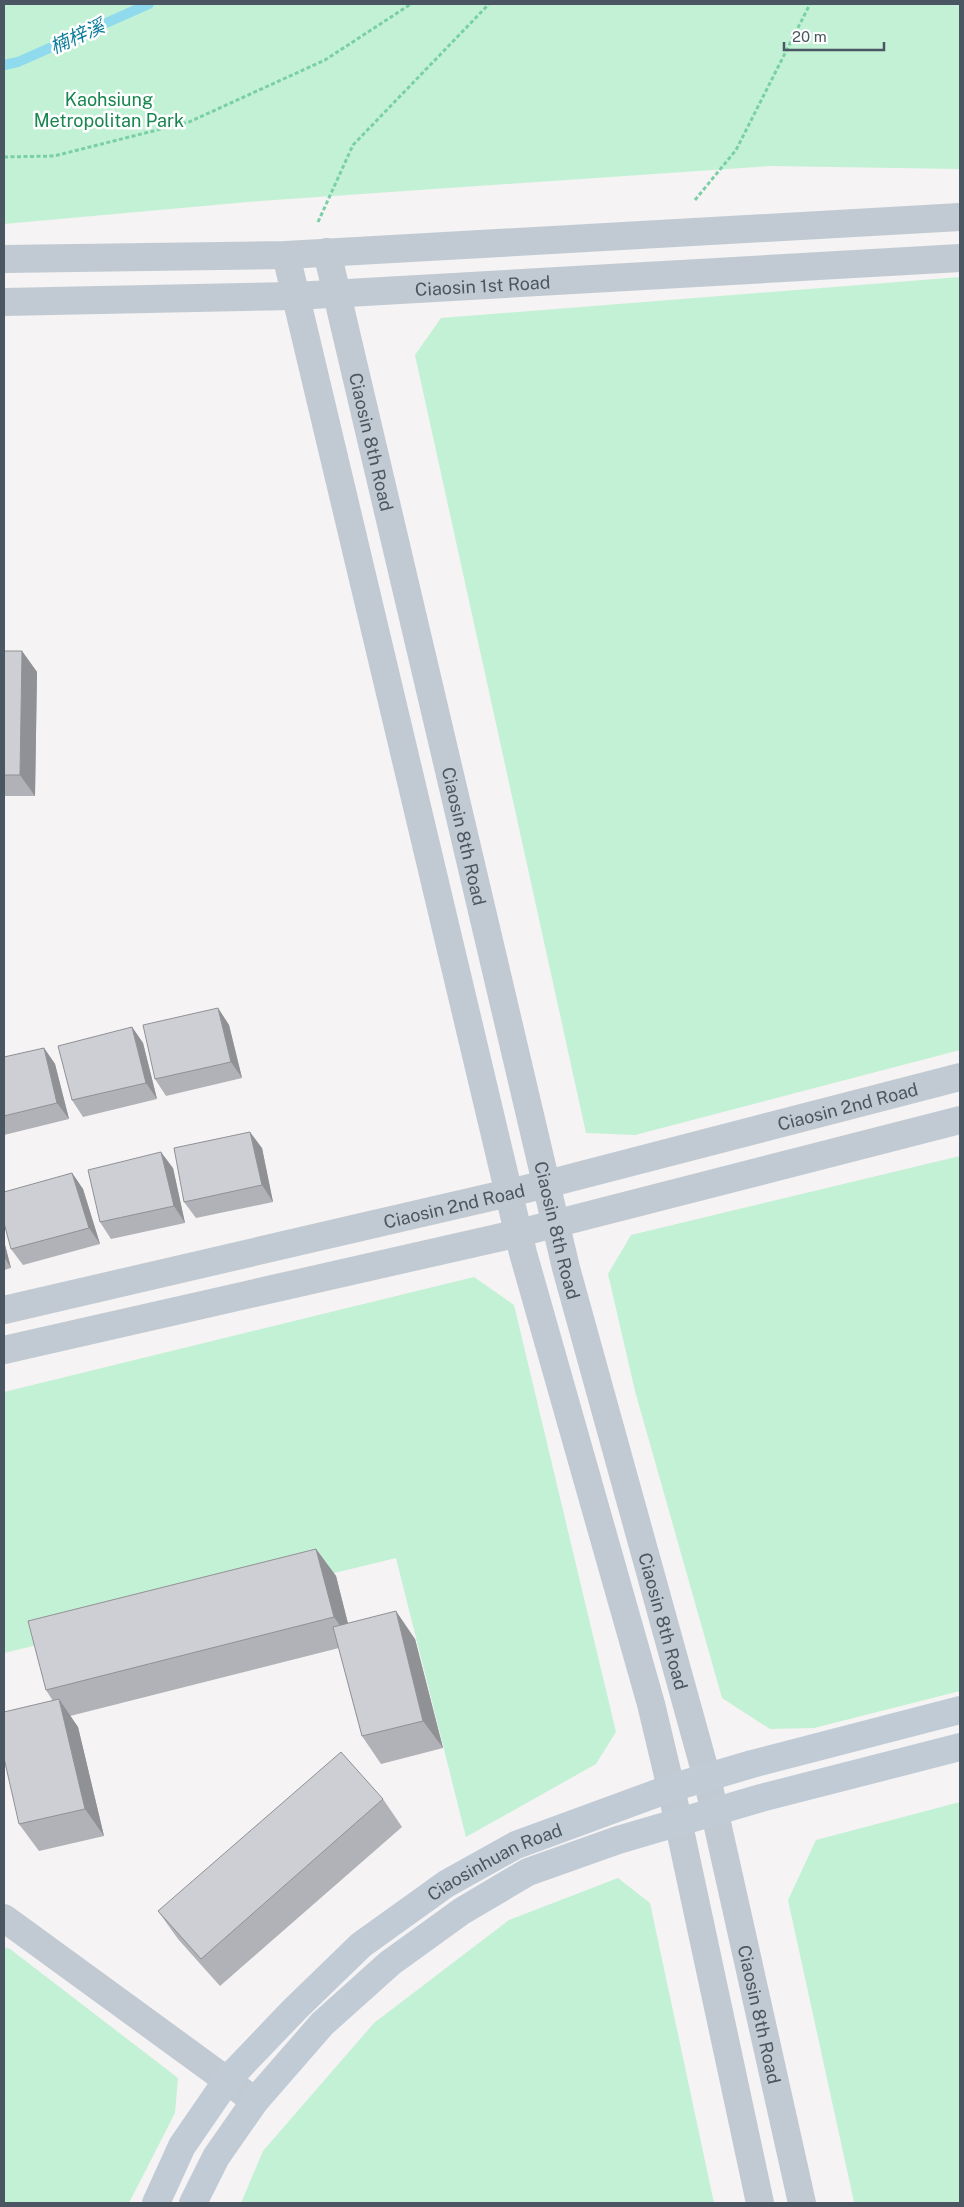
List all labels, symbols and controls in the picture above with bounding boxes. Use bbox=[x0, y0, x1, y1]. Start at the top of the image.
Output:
water label: 楠梓溪 bbox=[46, 13, 110, 58]
scale bar bbox=[784, 20, 884, 52]
text: 20 m bbox=[792, 28, 827, 45]
park label: Kaohsiung Metropolitan Park bbox=[34, 89, 184, 131]
street label: Ciaosin 1st Road bbox=[414, 271, 551, 300]
street label: Ciaosin 8th Road bbox=[345, 371, 398, 513]
street label: Ciaosin 8th Road bbox=[438, 765, 491, 907]
street label: Ciaosin 2nd Road bbox=[775, 1078, 920, 1134]
street label: Ciaosin 8th Road bbox=[531, 1159, 585, 1302]
street label: Ciaosin 2nd Road bbox=[381, 1179, 527, 1232]
street label: Ciaosin 8th Road bbox=[635, 1550, 693, 1692]
street label: Ciaosinhuan Road bbox=[423, 1819, 565, 1905]
street label: Ciaosin 8th Road bbox=[734, 1943, 786, 2086]

